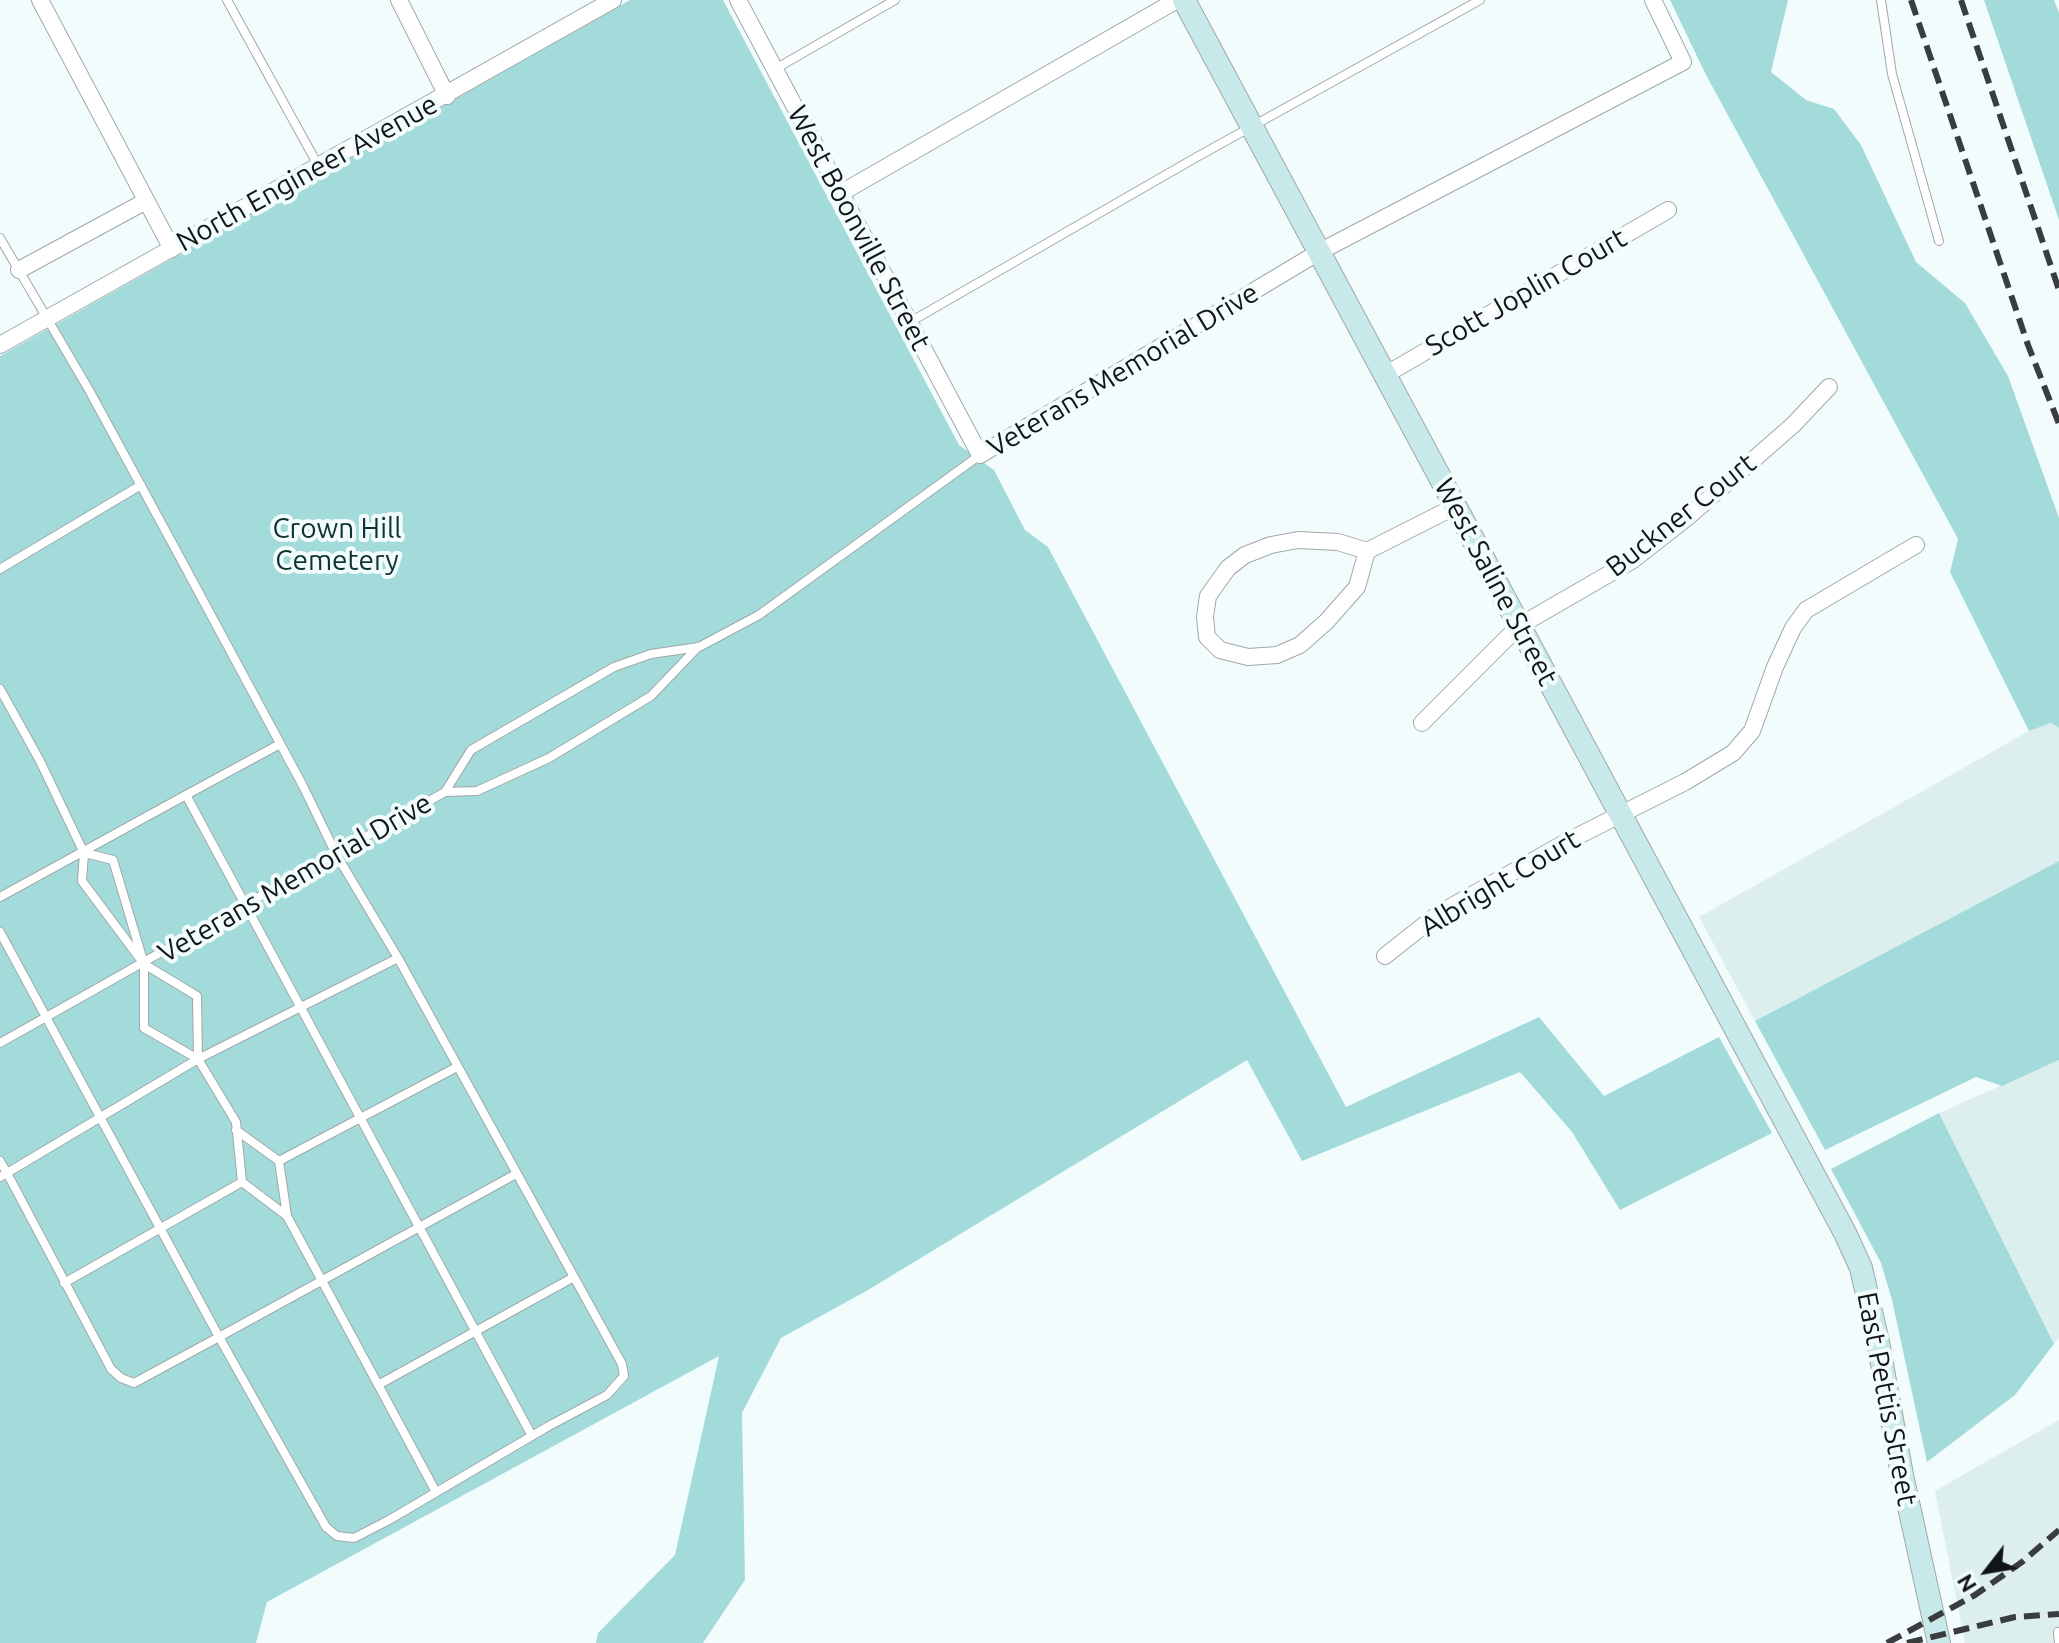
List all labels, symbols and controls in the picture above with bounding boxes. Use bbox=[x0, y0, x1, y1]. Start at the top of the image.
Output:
street label: North Engineer Avenue bbox=[171, 87, 443, 259]
street label: West Boonville Street bbox=[780, 100, 938, 356]
street label: Scott Joplin Court bbox=[1419, 221, 1633, 363]
street label: Veterans Memorial Drive bbox=[981, 276, 1265, 464]
street label: Buckner Court bbox=[1600, 446, 1762, 584]
street label: West Saline Street bbox=[1427, 473, 1565, 691]
park label: Crown Hill Cemetery bbox=[272, 512, 402, 578]
street label: Veterans Memorial Drive bbox=[152, 786, 438, 970]
street label: Albright Court bbox=[1414, 822, 1586, 944]
street label: East Pettis Street bbox=[1850, 1289, 1924, 1509]
north arrow bbox=[1947, 1531, 2027, 1611]
text: N bbox=[1951, 1570, 1981, 1597]

